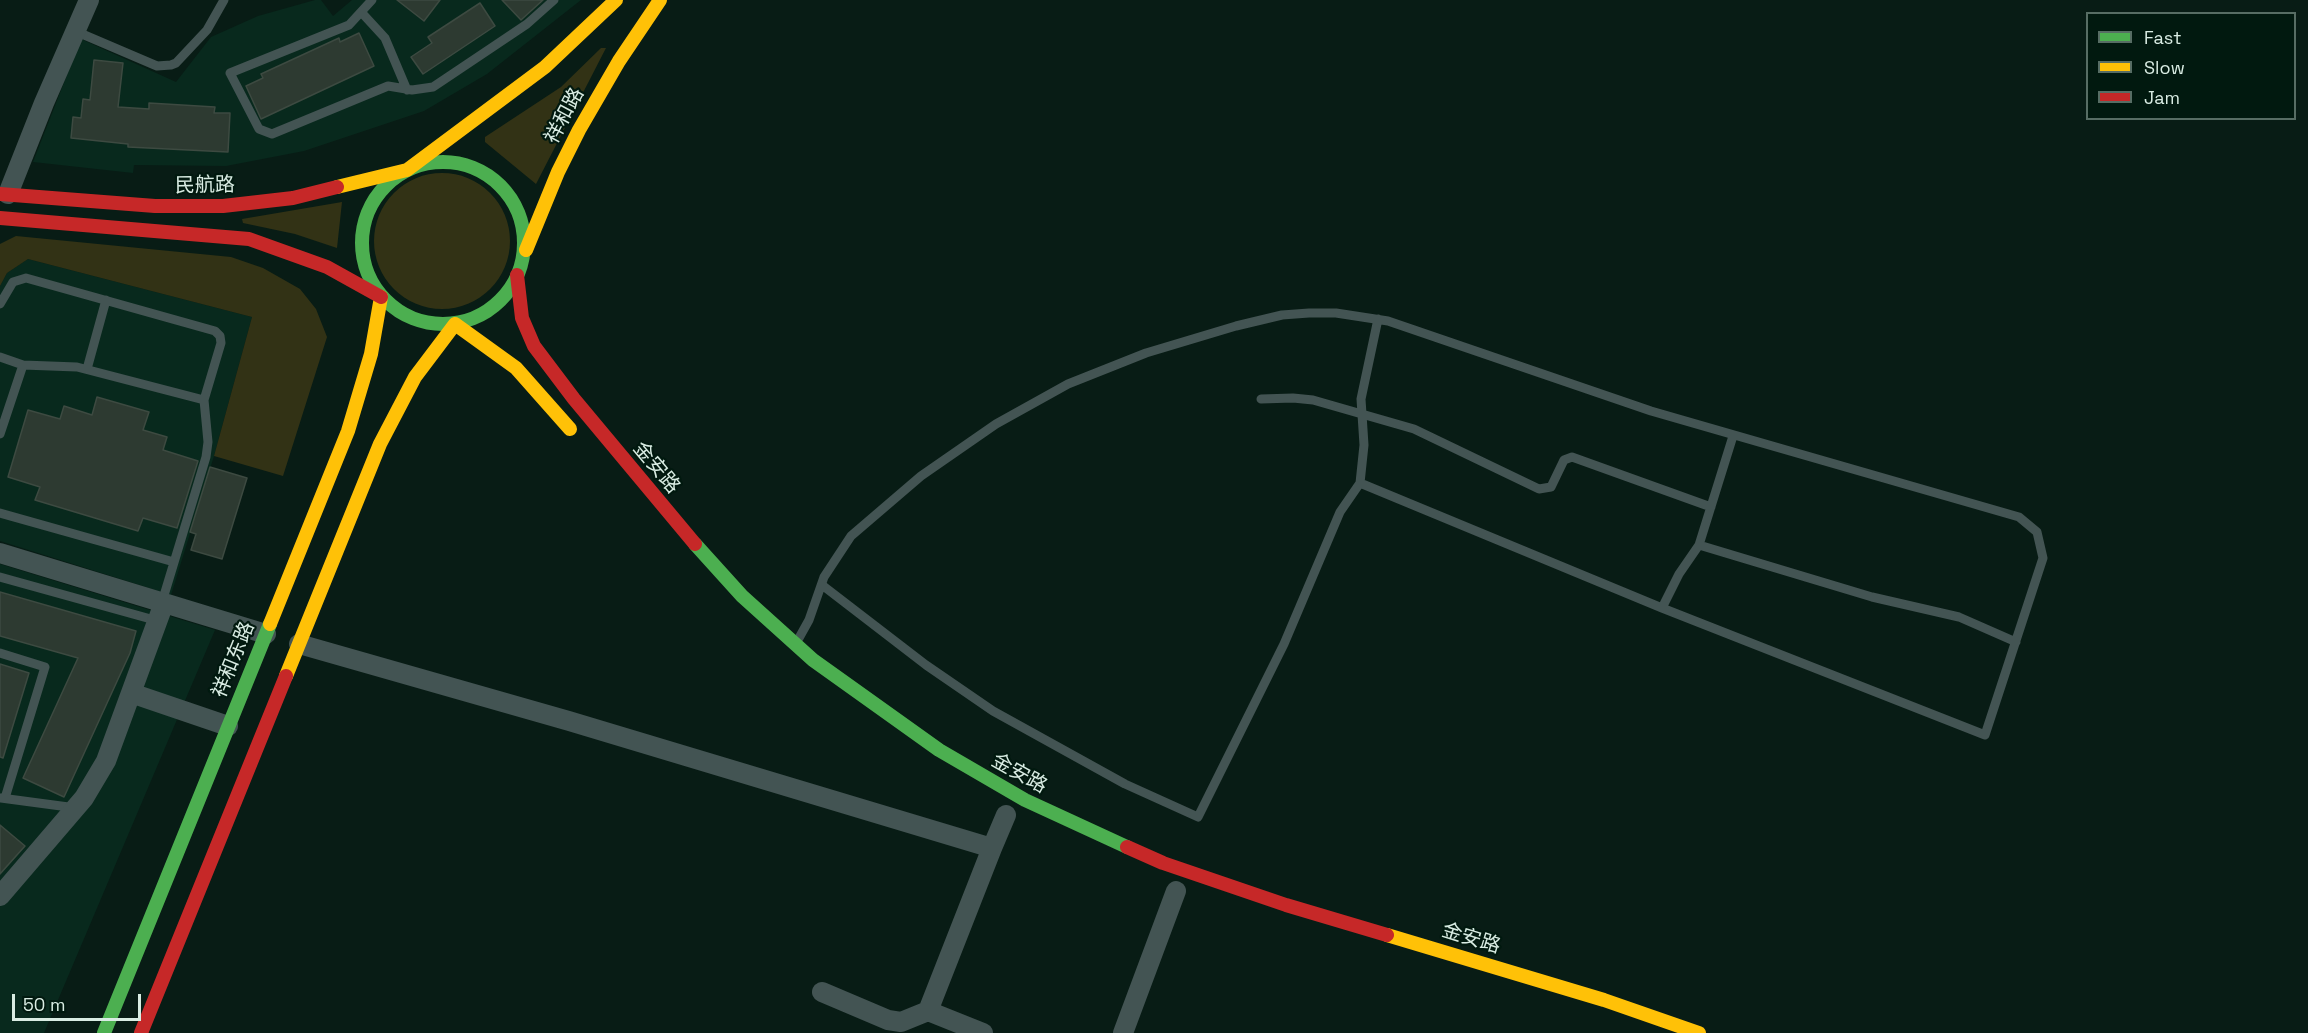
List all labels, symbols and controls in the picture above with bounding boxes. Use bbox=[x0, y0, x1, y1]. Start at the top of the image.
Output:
legend bbox=[2086, 12, 2296, 120]
text: Fast bbox=[2144, 26, 2181, 49]
text: Slow bbox=[2144, 56, 2185, 79]
street label: 祥和路 bbox=[540, 84, 590, 148]
text: Jam bbox=[2144, 86, 2180, 109]
street label: 民航路 bbox=[175, 173, 235, 199]
street label: 金安路 bbox=[628, 437, 684, 499]
street label: 祥和东路 bbox=[208, 618, 260, 702]
street label: 金安路 bbox=[987, 749, 1051, 799]
street label: 金安路 bbox=[1439, 919, 1503, 959]
scale bar bbox=[15, 982, 144, 1020]
text: 50 m bbox=[23, 993, 65, 1016]

